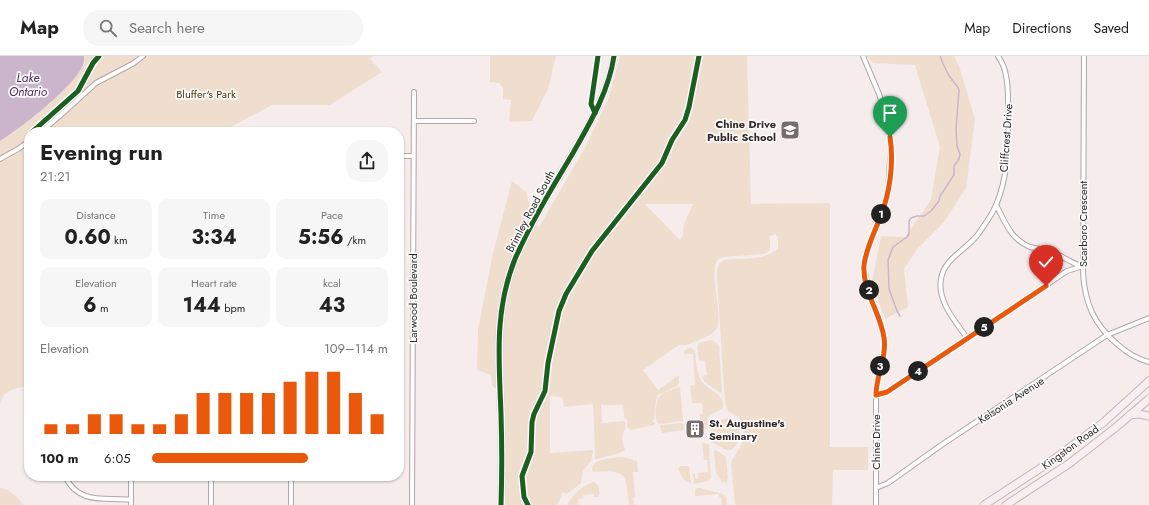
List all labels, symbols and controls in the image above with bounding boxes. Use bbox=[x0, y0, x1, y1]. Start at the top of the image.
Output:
search box bbox=[83, 10, 363, 46]
text: Map bbox=[20, 14, 59, 41]
icon: search bbox=[97, 17, 119, 39]
text: Search here bbox=[129, 17, 205, 39]
text: Map bbox=[964, 18, 990, 38]
text: Directions bbox=[1012, 18, 1072, 38]
text: Saved bbox=[1094, 18, 1129, 38]
water label: Lake Ontario bbox=[9, 69, 48, 101]
park label: Bluffer's Park bbox=[176, 86, 236, 102]
pin bbox=[873, 96, 907, 137]
icon: arrive bbox=[879, 102, 901, 124]
street label: Cliffcrest Drive bbox=[996, 103, 1016, 173]
place label: Chine Drive Public School bbox=[707, 116, 776, 145]
school or university icon: Chine Drive Public School bbox=[779, 119, 801, 141]
text: Evening run bbox=[40, 136, 163, 168]
button: share bbox=[346, 140, 388, 182]
text: 21:21 bbox=[40, 167, 70, 186]
street label: Brimley Road South bbox=[502, 167, 558, 255]
street label: Scarboro Crescent bbox=[1075, 181, 1091, 267]
pin: 1 bbox=[871, 204, 891, 224]
text: 1 bbox=[878, 206, 884, 222]
text: Distance bbox=[76, 207, 116, 223]
text: Time bbox=[203, 207, 225, 223]
text: Pace bbox=[321, 207, 343, 223]
text: 0.60 bbox=[64, 223, 111, 252]
text: 3:34 bbox=[191, 223, 237, 252]
text: 5:56 bbox=[298, 223, 344, 252]
text: km bbox=[111, 232, 128, 248]
text: /km bbox=[344, 232, 366, 248]
pin bbox=[1029, 245, 1063, 286]
icon: check bbox=[1035, 251, 1057, 273]
street label: Larwood Boulevard bbox=[405, 253, 421, 343]
text: Elevation bbox=[75, 275, 117, 291]
text: Heart rate bbox=[191, 275, 237, 291]
text: kcal bbox=[323, 275, 341, 291]
pin: 2 bbox=[859, 280, 879, 300]
text: 2 bbox=[865, 282, 873, 298]
text: 6 bbox=[83, 291, 97, 320]
text: 144 bbox=[183, 291, 221, 320]
text: 43 bbox=[319, 291, 345, 320]
text: m bbox=[97, 300, 109, 316]
text: bpm bbox=[221, 300, 245, 316]
pin: 5 bbox=[974, 317, 994, 337]
text: 5 bbox=[980, 319, 988, 335]
text: Elevation bbox=[40, 339, 89, 358]
text: 109–114 m bbox=[324, 339, 388, 358]
pin: 3 bbox=[870, 356, 890, 376]
text: 3 bbox=[877, 358, 883, 374]
pin: 4 bbox=[908, 361, 928, 381]
text: 4 bbox=[914, 363, 922, 379]
street label: Kelsonia Avenue bbox=[975, 372, 1048, 427]
street label: Chine Drive bbox=[868, 414, 884, 470]
place label: St. Augustine's Seminary bbox=[709, 415, 785, 444]
building icon: St. Augustine's Seminary bbox=[684, 418, 706, 440]
street label: Kingston Road bbox=[1038, 421, 1102, 473]
text: 100 m bbox=[40, 449, 78, 468]
text: 6:05 bbox=[104, 449, 131, 468]

